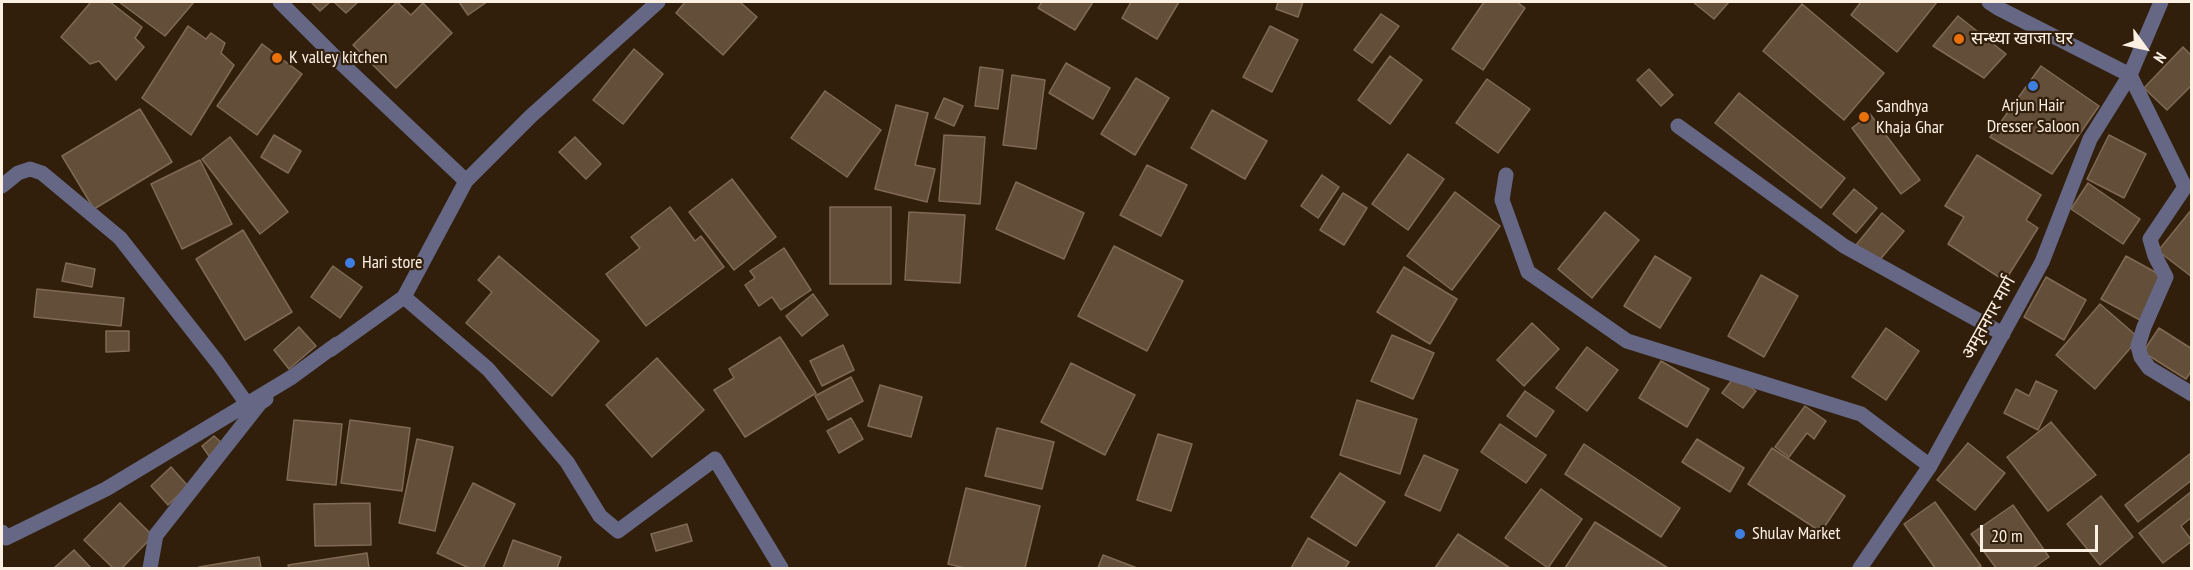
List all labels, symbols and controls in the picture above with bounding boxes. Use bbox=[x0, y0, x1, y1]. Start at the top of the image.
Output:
north arrow bbox=[2115, 18, 2175, 78]
place label: सन्ध्या खाजा घर bbox=[1971, 28, 2073, 50]
marker: सन्ध्या खाजा घर bbox=[1952, 32, 1966, 46]
place label: K valley kitchen bbox=[289, 47, 387, 69]
text: N bbox=[2149, 49, 2171, 67]
marker: K valley kitchen bbox=[270, 51, 284, 65]
marker: Arjun Hair Dresser Saloon bbox=[2026, 79, 2040, 93]
place label: Arjun Hair Dresser Saloon bbox=[1987, 95, 2079, 138]
place label: Sandhya Khaja Ghar bbox=[1876, 96, 1944, 138]
marker: Sandhya Khaja Ghar bbox=[1857, 110, 1871, 124]
place label: Hari store bbox=[362, 252, 423, 274]
marker: Hari store bbox=[343, 256, 357, 270]
street label: अमृतनगर मार्ग bbox=[1957, 273, 2021, 363]
scale bar bbox=[1983, 513, 2102, 551]
place label: Shulav Market bbox=[1752, 523, 1840, 545]
text: 20 m bbox=[1991, 524, 2023, 547]
marker: Shulav Market bbox=[1733, 527, 1747, 541]

